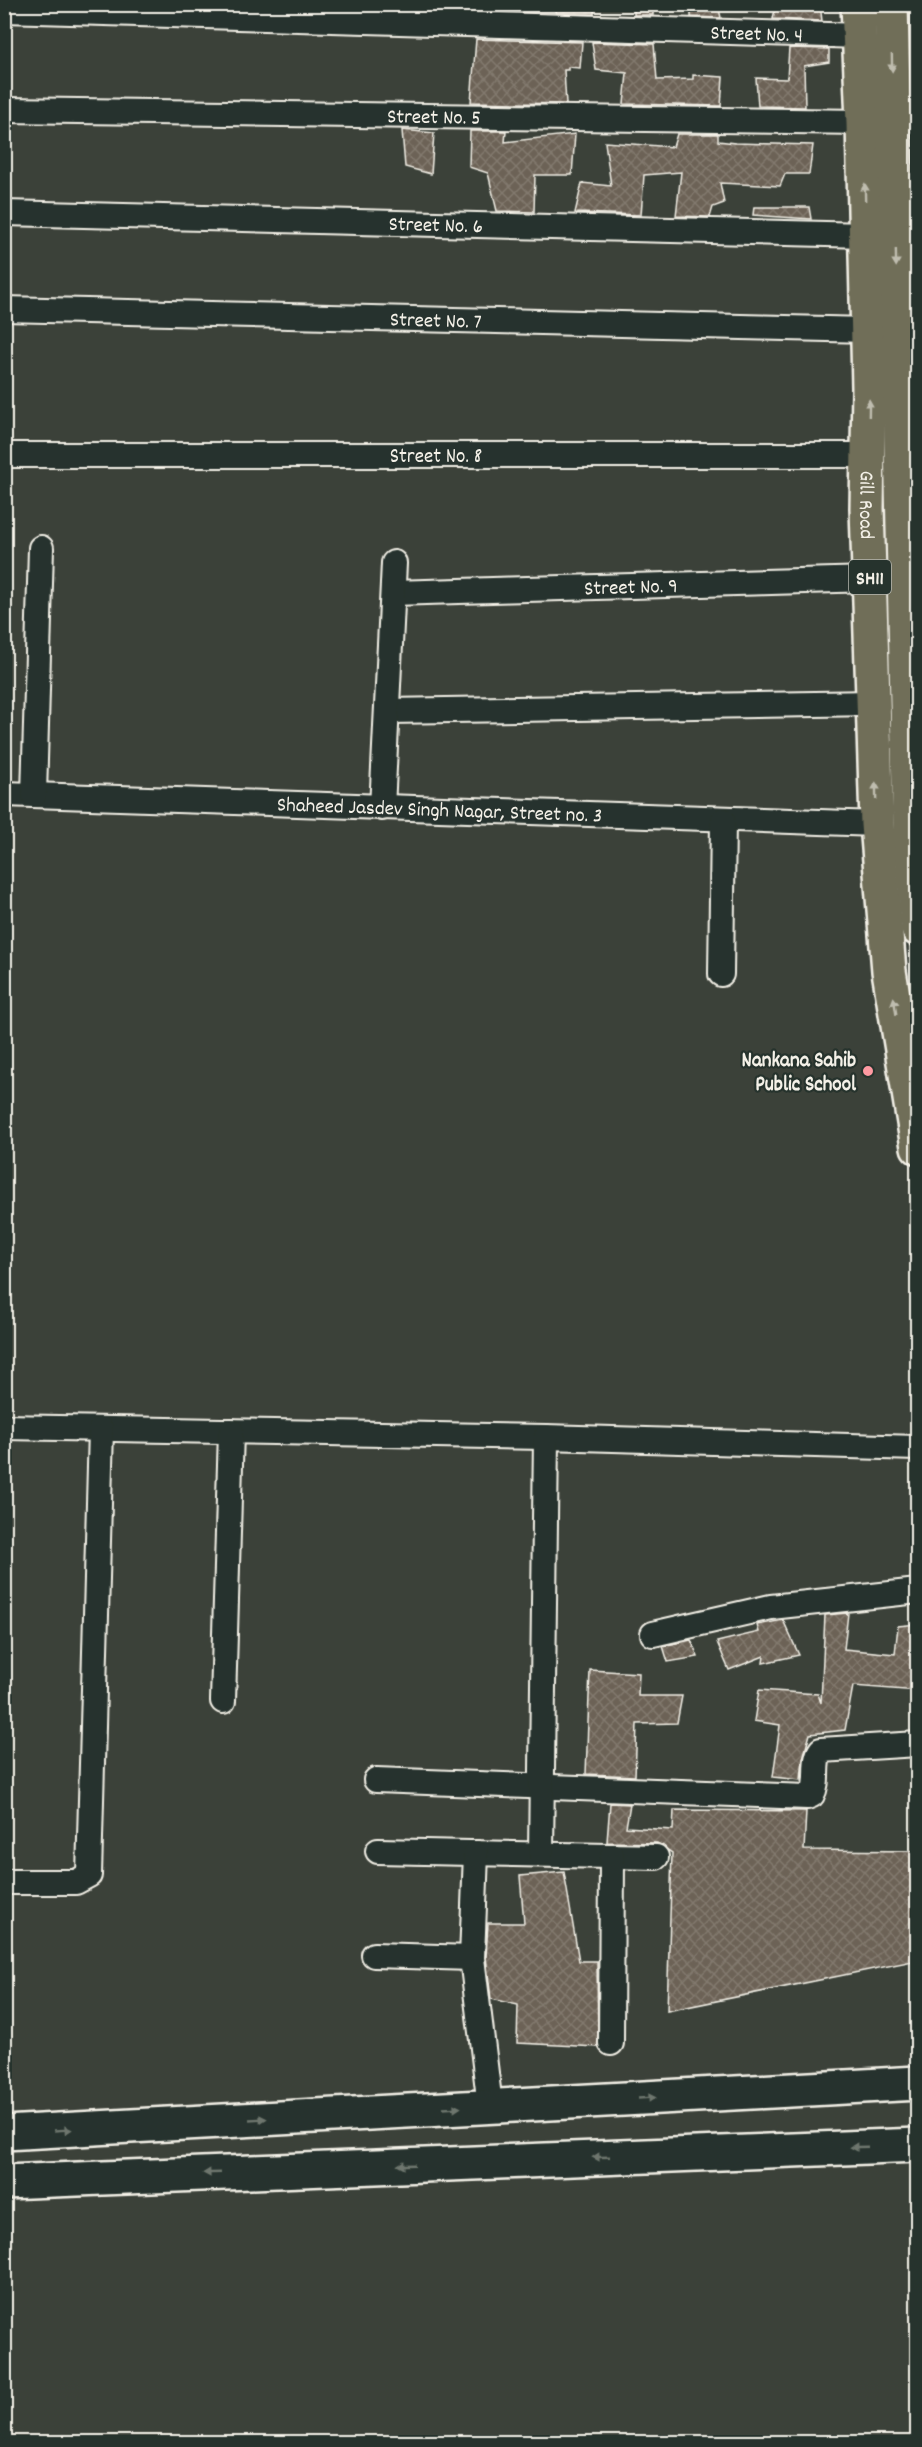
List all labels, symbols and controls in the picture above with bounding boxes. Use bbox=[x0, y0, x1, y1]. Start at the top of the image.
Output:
street label: Street No. 4 bbox=[710, 19, 803, 52]
one-way arrow bbox=[887, 53, 897, 72]
street label: Street No. 5 bbox=[387, 103, 481, 135]
one-way arrow bbox=[860, 182, 870, 201]
street label: Street No. 6 bbox=[388, 211, 483, 243]
one-way arrow bbox=[891, 248, 901, 267]
street label: Street No. 7 bbox=[389, 306, 482, 339]
one-way arrow bbox=[864, 398, 873, 417]
street label: Street No. 8 bbox=[390, 443, 482, 473]
street label: Gill Road bbox=[849, 470, 880, 540]
road number: SH11 bbox=[849, 560, 891, 594]
street label: Street No. 9 bbox=[584, 573, 678, 605]
one-way arrow bbox=[871, 782, 881, 801]
street label: Shaheed Jasdev Singh Nagar, Street no. 3 bbox=[276, 791, 603, 833]
one-way arrow bbox=[890, 997, 899, 1016]
place label: Nankana Sahib Public School bbox=[742, 1047, 857, 1101]
marker: Nankana Sahib Public School bbox=[861, 1064, 875, 1078]
one-way arrow bbox=[638, 2093, 657, 2102]
one-way arrow bbox=[443, 2104, 462, 2113]
one-way arrow bbox=[248, 2115, 267, 2124]
one-way arrow bbox=[53, 2125, 72, 2134]
one-way arrow bbox=[850, 2143, 869, 2152]
one-way arrow bbox=[592, 2153, 611, 2162]
one-way arrow bbox=[397, 2161, 416, 2170]
one-way arrow bbox=[202, 2169, 221, 2178]

